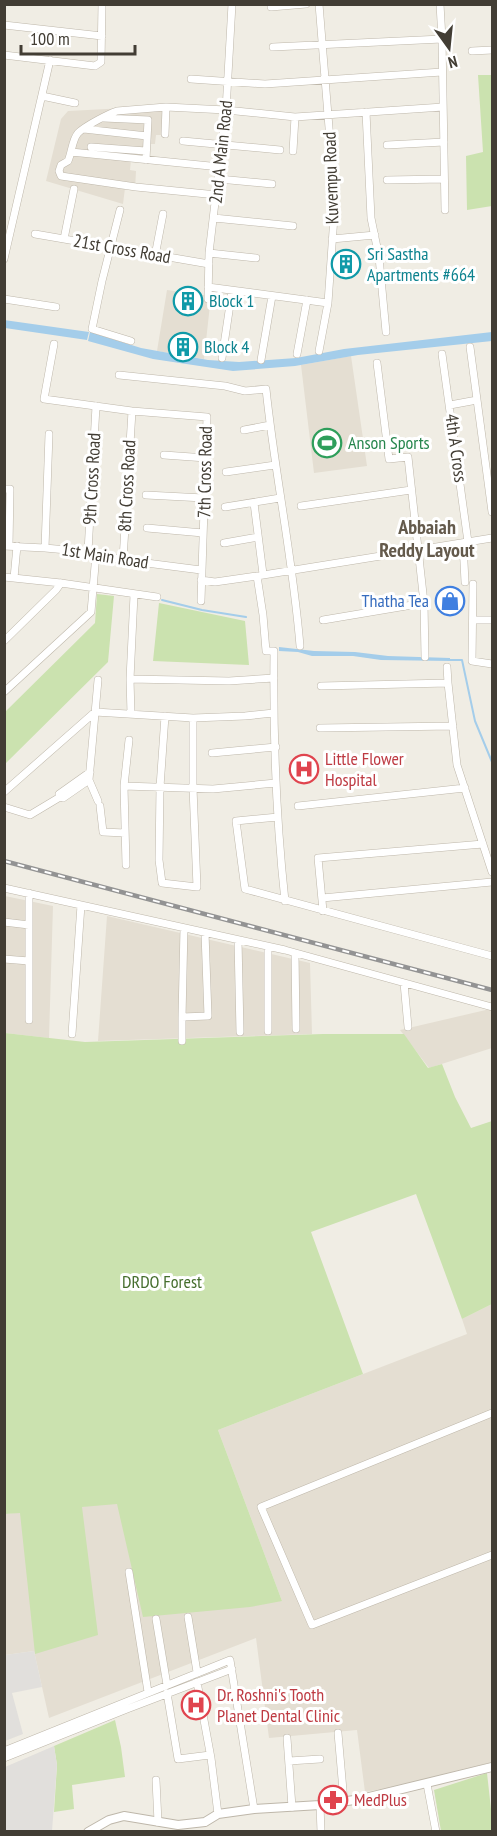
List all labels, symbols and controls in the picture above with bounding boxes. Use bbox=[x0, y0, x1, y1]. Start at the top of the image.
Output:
scale bar bbox=[21, 18, 135, 56]
north arrow bbox=[419, 18, 479, 78]
text: 100 m bbox=[30, 27, 70, 50]
text: N bbox=[446, 52, 460, 73]
street label: 2nd A Main Road bbox=[204, 99, 237, 205]
street label: Kuvempu Road bbox=[317, 131, 344, 225]
street label: 21st Cross Road bbox=[72, 229, 173, 268]
place label: Sri Sastha Apartments #664 bbox=[367, 242, 475, 286]
building icon: Sri Sastha Apartments #664 bbox=[330, 248, 362, 280]
building icon: Block 1 bbox=[172, 285, 204, 317]
place label: Block 1 bbox=[209, 289, 254, 312]
building icon: Block 4 bbox=[167, 331, 199, 363]
place label: Block 4 bbox=[204, 335, 249, 358]
street label: 4th A Cross bbox=[440, 412, 473, 484]
street label: 7th Cross Road bbox=[192, 426, 217, 518]
sports icon: Anson Sports bbox=[311, 427, 343, 459]
place label: Anson Sports bbox=[348, 431, 430, 454]
street label: 9th Cross Road bbox=[78, 432, 105, 526]
street label: 8th Cross Road bbox=[113, 439, 140, 533]
district label: Abbaiah Reddy Layout bbox=[379, 514, 475, 563]
street label: 1st Main Road bbox=[60, 537, 150, 574]
shop icon: Thatha Tea bbox=[434, 585, 466, 617]
place label: Thatha Tea bbox=[362, 589, 429, 612]
place label: Little Flower Hospital bbox=[325, 747, 404, 791]
hospital icon: Little Flower Hospital bbox=[288, 753, 320, 785]
park label: DRDO Forest bbox=[122, 1270, 202, 1293]
place label: Dr. Roshni's Tooth Planet Dental Clinic bbox=[217, 1683, 341, 1727]
hospital icon: Dr. Roshni's Tooth Planet Dental Clinic bbox=[180, 1689, 212, 1721]
pharmacy icon: MedPlus bbox=[317, 1784, 349, 1816]
place label: MedPlus bbox=[354, 1788, 407, 1811]

